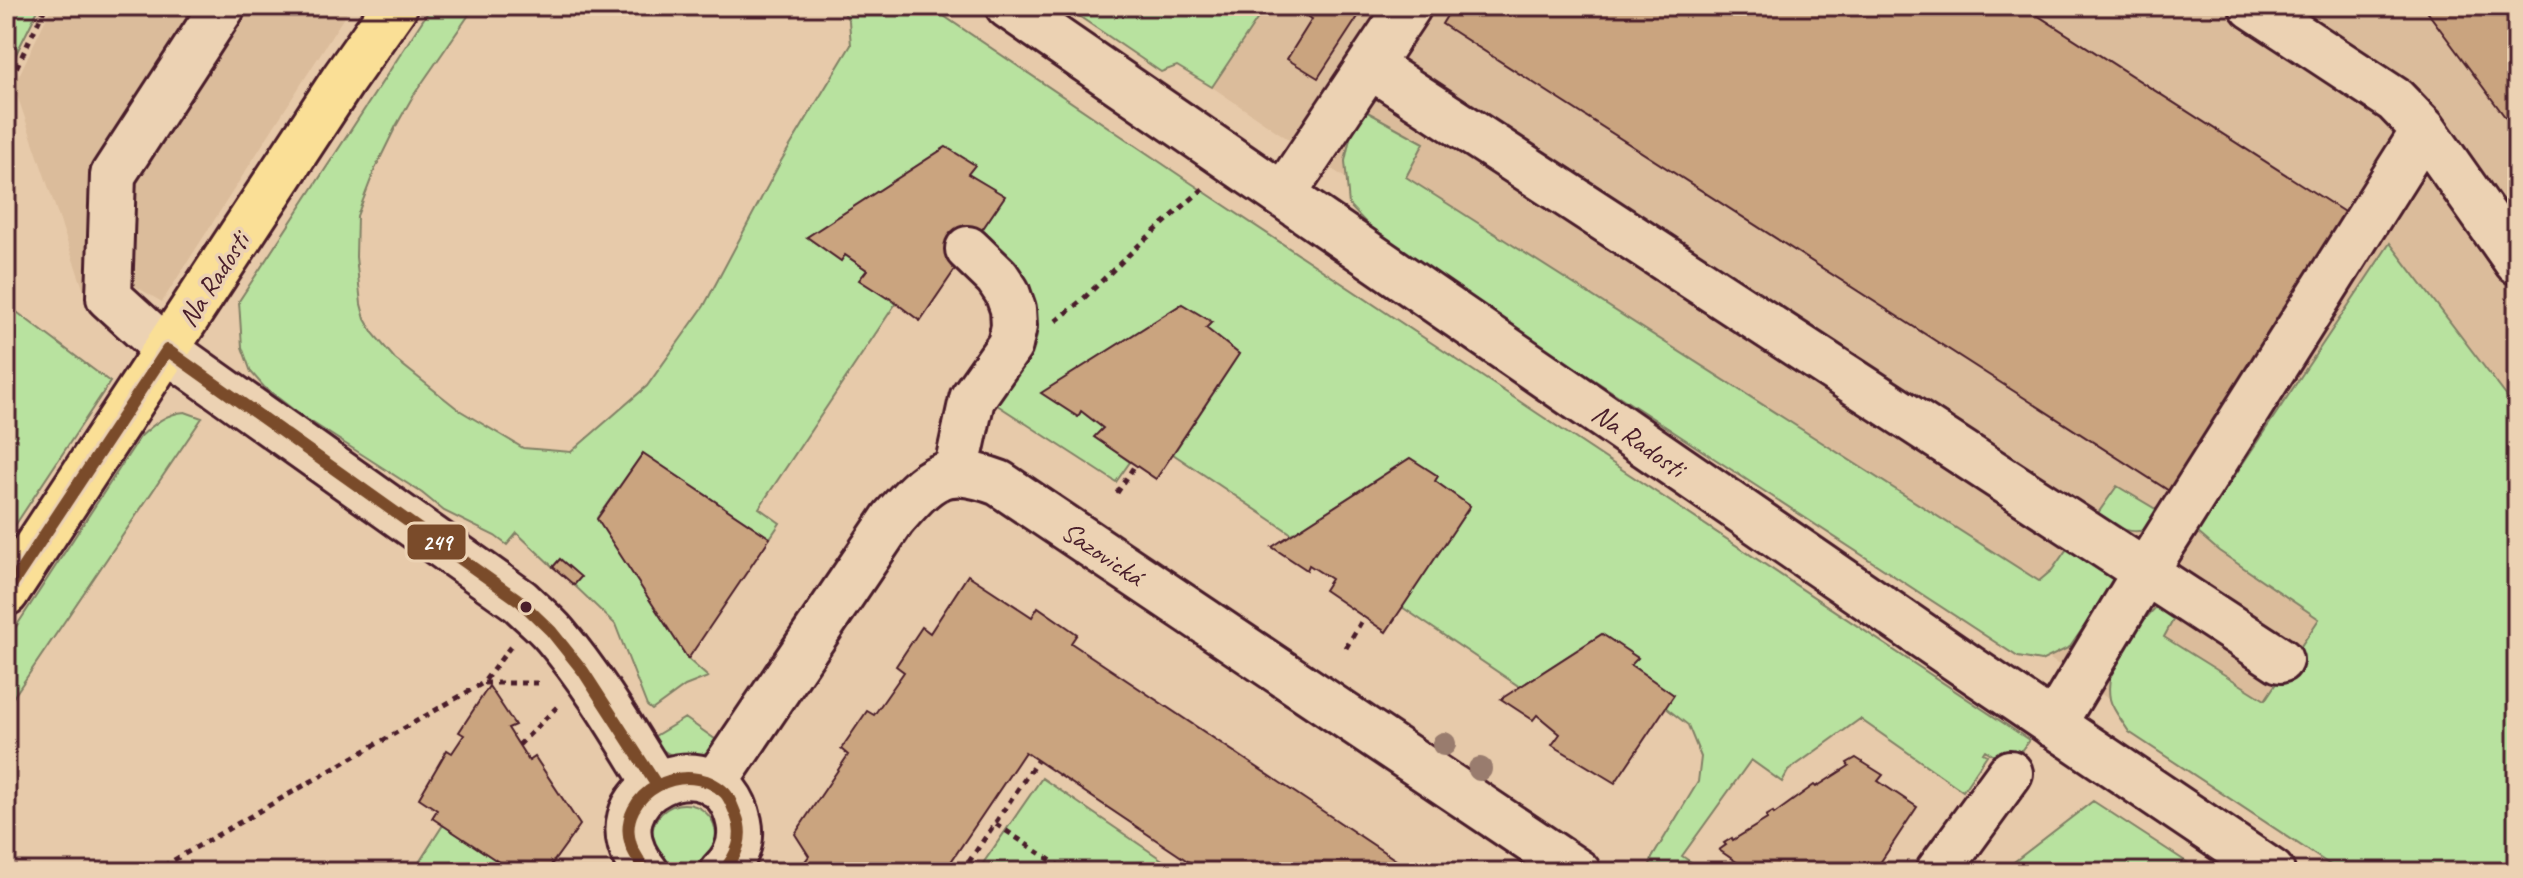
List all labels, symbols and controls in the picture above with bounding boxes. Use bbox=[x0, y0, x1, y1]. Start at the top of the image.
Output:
street label: Na Radosti bbox=[170, 222, 259, 333]
street label: Na Radosti bbox=[1585, 396, 1695, 487]
street label: Sazovická bbox=[1055, 513, 1153, 595]
line badge: 249 bbox=[406, 523, 467, 561]
text: 249 bbox=[422, 529, 454, 557]
unlabelled marker bbox=[518, 599, 534, 615]

